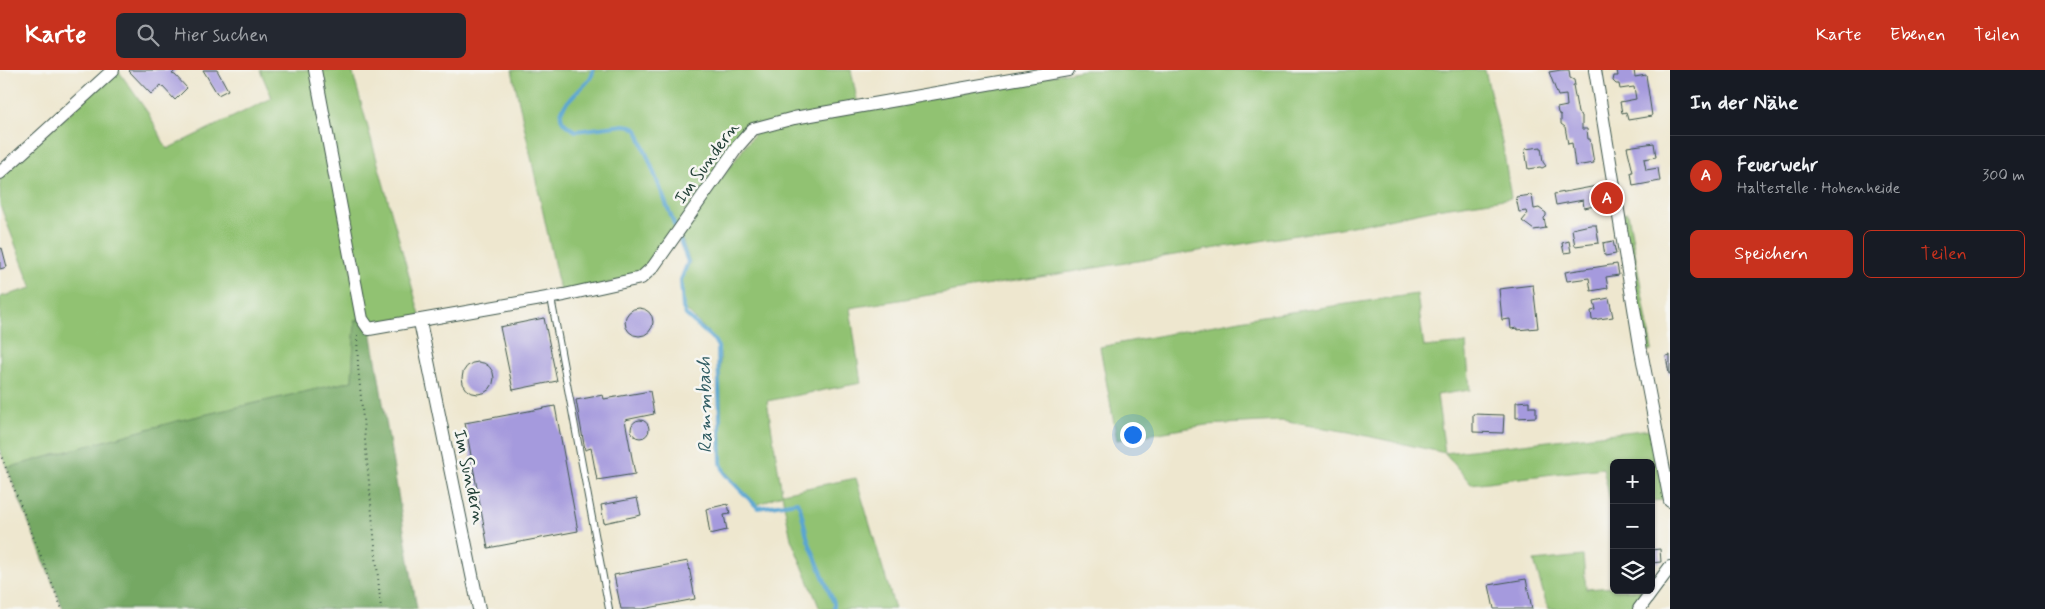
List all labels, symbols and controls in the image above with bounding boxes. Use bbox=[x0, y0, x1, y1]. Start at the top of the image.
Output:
search box bbox=[116, 13, 466, 58]
text: Karte bbox=[25, 20, 86, 51]
icon: search bbox=[134, 21, 162, 49]
text: Hier suchen bbox=[174, 23, 268, 48]
text: Karte bbox=[1816, 23, 1862, 47]
text: Ebenen bbox=[1890, 23, 1946, 47]
text: Teilen bbox=[1974, 23, 2020, 47]
text: In der Nähe bbox=[1690, 89, 1798, 117]
street label: Im Sundern bbox=[669, 117, 745, 209]
text: Feuerwehr bbox=[1737, 153, 1818, 178]
text: A bbox=[1701, 165, 1711, 186]
text: 300 m bbox=[1982, 165, 2025, 186]
text: Haltestelle · Hohenheide bbox=[1737, 178, 1900, 199]
pin: A bbox=[1591, 179, 1623, 217]
button: Speichern bbox=[1690, 230, 1853, 278]
button: Teilen bbox=[1863, 230, 2025, 278]
water label: Rammbach bbox=[692, 356, 718, 453]
your location bbox=[1120, 422, 1146, 448]
street label: Im Sundern bbox=[447, 427, 491, 527]
map controls bbox=[1610, 459, 1655, 594]
button: + bbox=[1610, 459, 1655, 504]
button: − bbox=[1610, 504, 1655, 549]
button: layers bbox=[1610, 549, 1655, 594]

